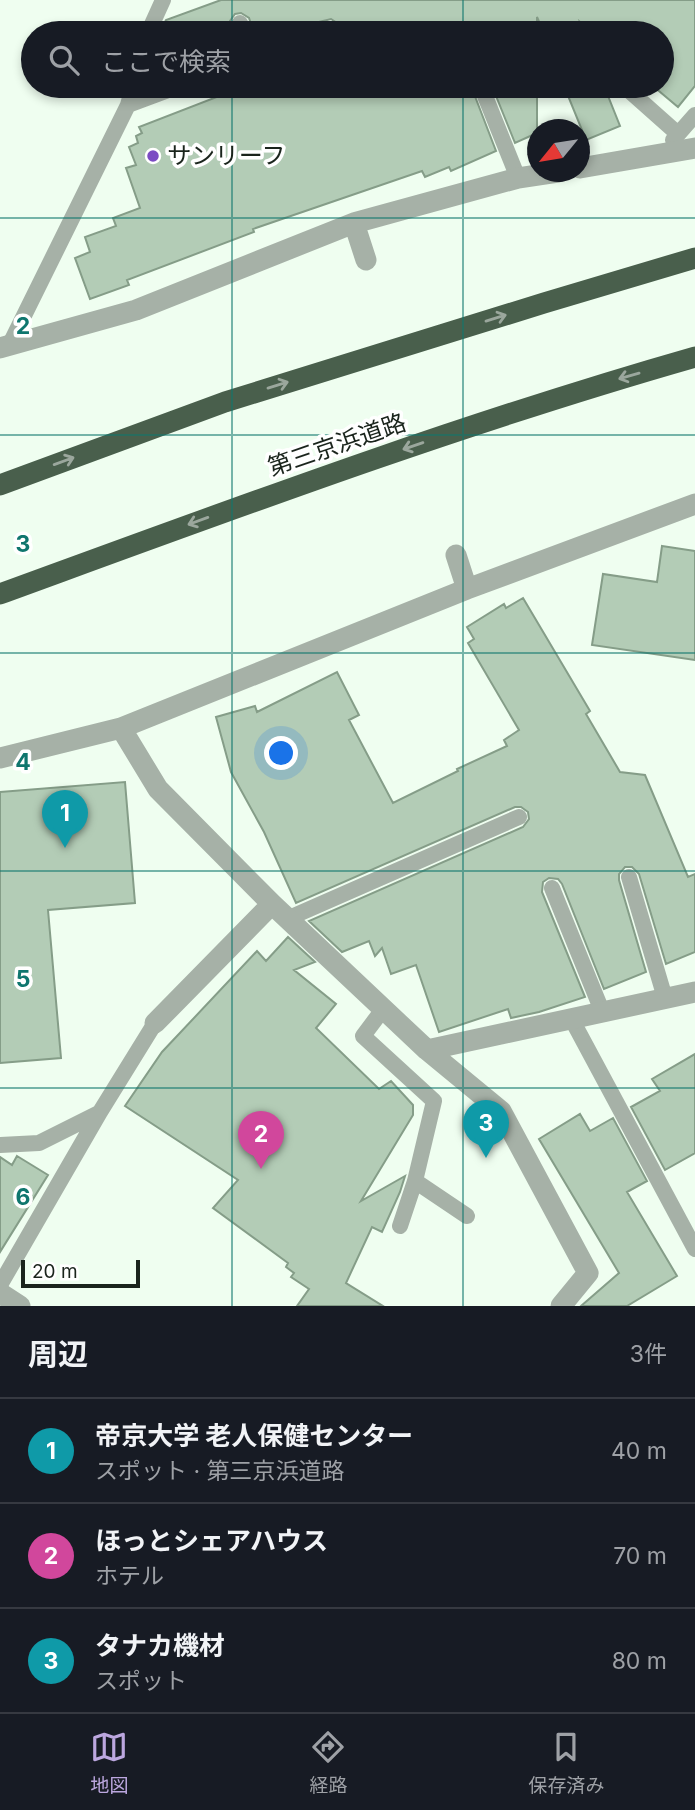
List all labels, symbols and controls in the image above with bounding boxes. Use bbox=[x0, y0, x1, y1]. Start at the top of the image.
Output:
search box bbox=[21, 21, 674, 98]
icon: search bbox=[45, 41, 83, 79]
text: ここで検索 bbox=[101, 46, 231, 77]
north arrow bbox=[527, 119, 590, 182]
place label: サンリーフ bbox=[167, 141, 286, 170]
marker: サンリーフ bbox=[145, 148, 161, 164]
one-way arrow bbox=[484, 310, 506, 323]
text: 2 bbox=[16, 312, 30, 340]
one-way arrow bbox=[619, 370, 641, 383]
one-way arrow bbox=[267, 378, 289, 391]
street label: 第三京浜道路 bbox=[264, 407, 410, 482]
one-way arrow bbox=[403, 441, 425, 453]
one-way arrow bbox=[53, 454, 75, 466]
one-way arrow bbox=[188, 516, 210, 529]
text: 3 bbox=[16, 530, 30, 558]
your location bbox=[264, 736, 298, 770]
text: 4 bbox=[15, 748, 31, 776]
pin: 1 bbox=[42, 790, 88, 848]
text: 5 bbox=[16, 965, 30, 993]
pin: 3 bbox=[463, 1100, 509, 1158]
pin: 2 bbox=[238, 1111, 284, 1169]
text: 6 bbox=[16, 1183, 30, 1211]
scale bar bbox=[21, 1257, 140, 1289]
text: 20 m bbox=[32, 1260, 78, 1283]
text: 周辺 bbox=[28, 1336, 88, 1372]
text: 3件 bbox=[630, 1340, 667, 1368]
text: 帝京大学 老人保健センター bbox=[95, 1420, 413, 1451]
text: 1 bbox=[46, 1437, 56, 1465]
text: 40 m bbox=[611, 1437, 667, 1465]
text: スポット · 第三京浜道路 bbox=[95, 1457, 345, 1485]
text: ほっとシェアハウス bbox=[95, 1525, 328, 1556]
text: 2 bbox=[44, 1542, 58, 1570]
text: 70 m bbox=[613, 1542, 667, 1570]
text: ホテル bbox=[95, 1562, 164, 1590]
text: タナカ機材 bbox=[95, 1630, 225, 1661]
text: 3 bbox=[44, 1647, 58, 1675]
text: 80 m bbox=[612, 1647, 667, 1675]
text: スポット bbox=[95, 1667, 187, 1695]
tab: 地図 bbox=[90, 1728, 129, 1797]
tab: 経路 bbox=[309, 1728, 348, 1797]
tab: 保存済み bbox=[528, 1728, 605, 1797]

